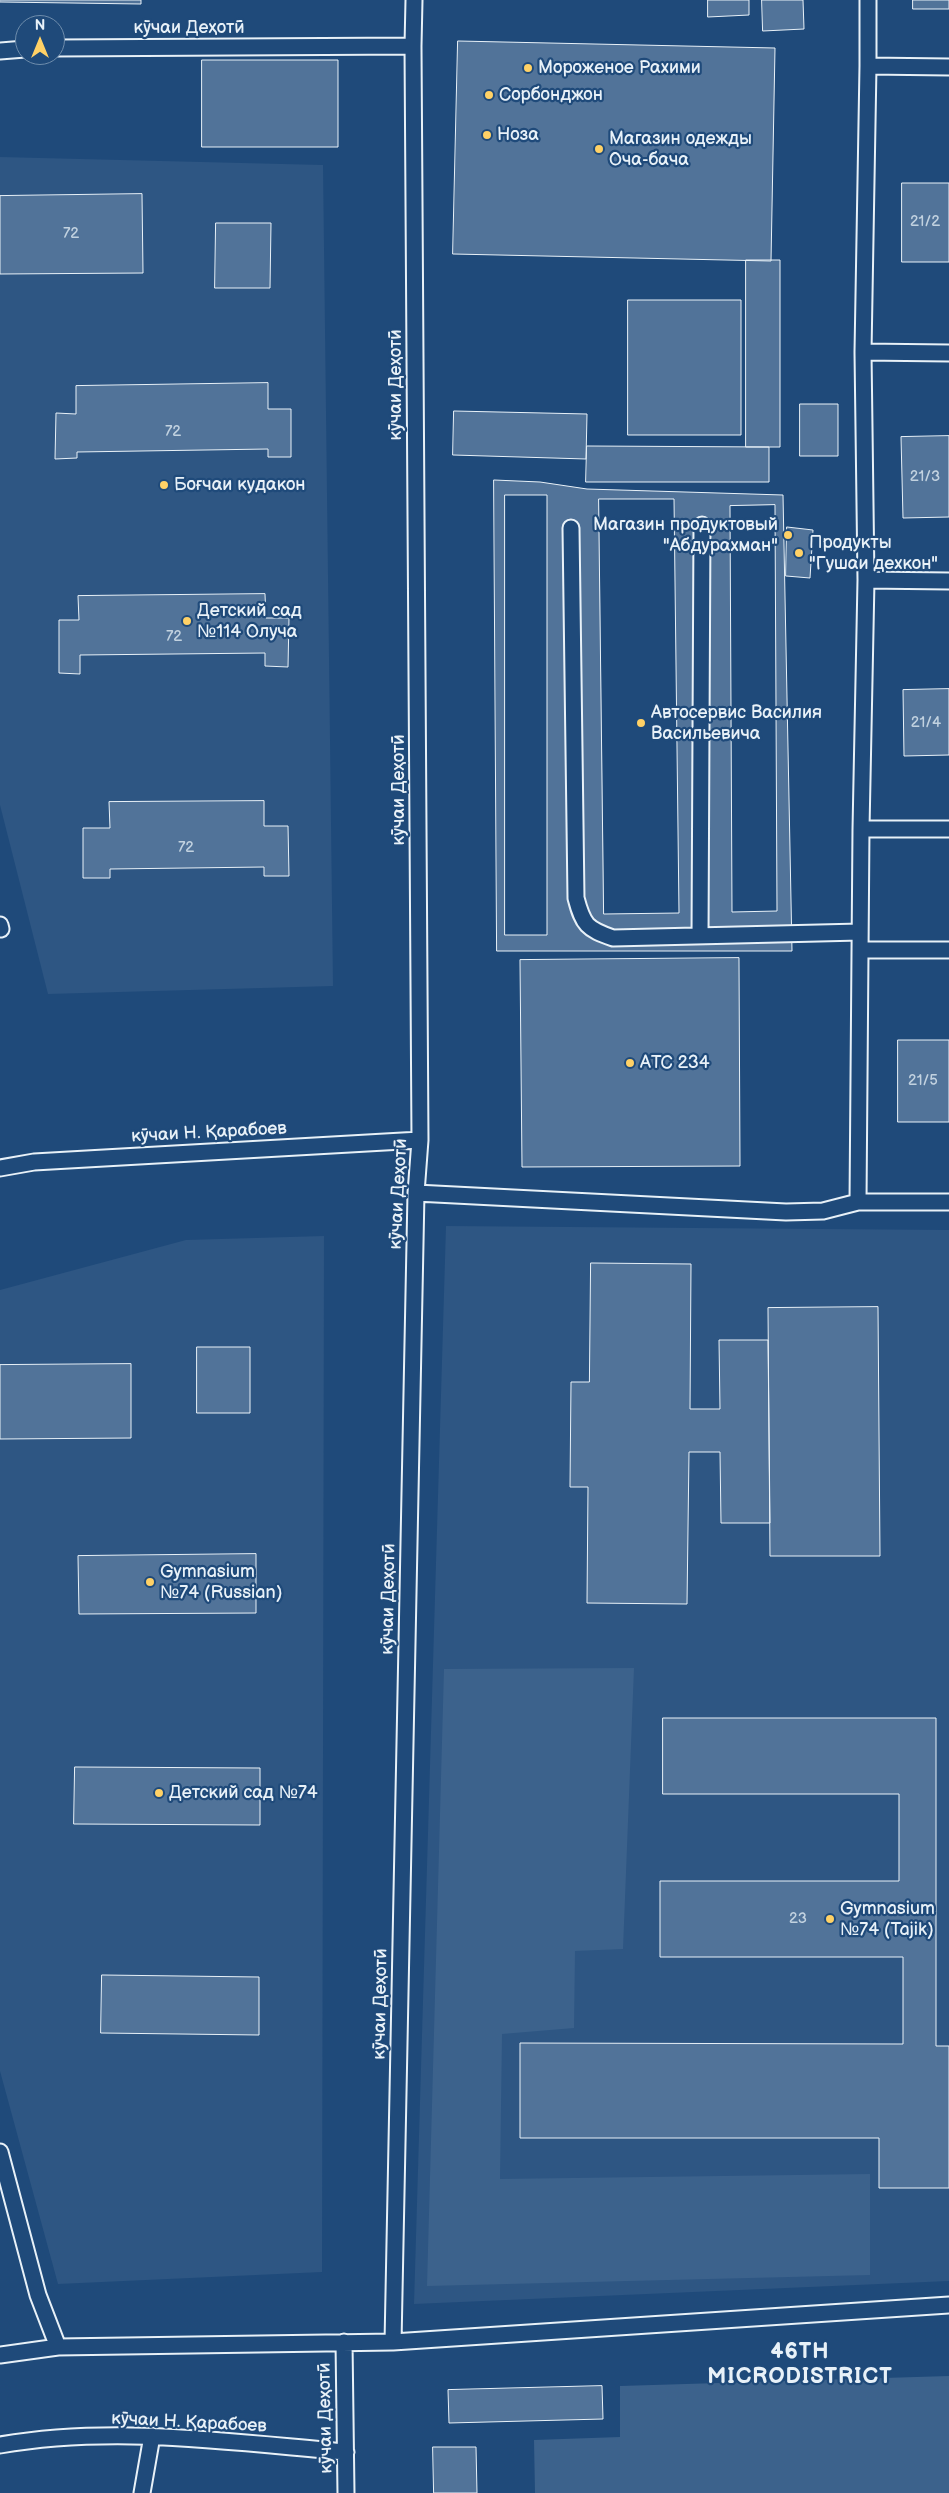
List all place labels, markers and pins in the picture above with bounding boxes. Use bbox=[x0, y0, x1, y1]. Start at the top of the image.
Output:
place label: Мороженое Рахими bbox=[538, 57, 701, 79]
marker: Мороженое Рахими bbox=[522, 62, 534, 74]
place label: Сорбонджон bbox=[499, 84, 603, 106]
marker: Сорбонджон bbox=[483, 89, 495, 101]
place label: Ноза bbox=[497, 124, 539, 146]
place label: Магазин одежды Оча-бача bbox=[609, 128, 752, 170]
marker: Ноза bbox=[481, 129, 493, 141]
marker: Магазин одежды Оча-бача bbox=[593, 143, 605, 155]
place label: Боғчаи кудакон bbox=[174, 474, 306, 496]
marker: Боғчаи кудакон bbox=[158, 479, 170, 491]
place label: Магазин продуктовый "Абдурахман" bbox=[593, 514, 778, 556]
marker: Магазин продуктовый "Абдурахман" bbox=[782, 529, 794, 541]
place label: Продукты "Гушаи дехкон" bbox=[809, 532, 938, 574]
marker: Продукты "Гушаи дехкон" bbox=[793, 547, 805, 559]
place label: Детский сад №114 Олуча bbox=[197, 600, 302, 642]
marker: Детский сад №114 Олуча bbox=[181, 615, 193, 627]
place label: Автосервис Василия Васильевича bbox=[651, 702, 822, 744]
marker: Автосервис Василия Васильевича bbox=[635, 717, 647, 729]
place label: АТС 234 bbox=[640, 1052, 710, 1074]
marker: АТС 234 bbox=[624, 1057, 636, 1069]
place label: Gymnasium №74 (Russian) bbox=[160, 1561, 282, 1604]
marker: Gymnasium №74 (Russian) bbox=[144, 1576, 156, 1588]
place label: Детский сад №74 bbox=[169, 1782, 318, 1804]
marker: Детский сад №74 bbox=[153, 1787, 165, 1799]
place label: Gymnasium №74 (Tajik) bbox=[840, 1898, 935, 1940]
marker: Gymnasium №74 (Tajik) bbox=[824, 1913, 836, 1925]

